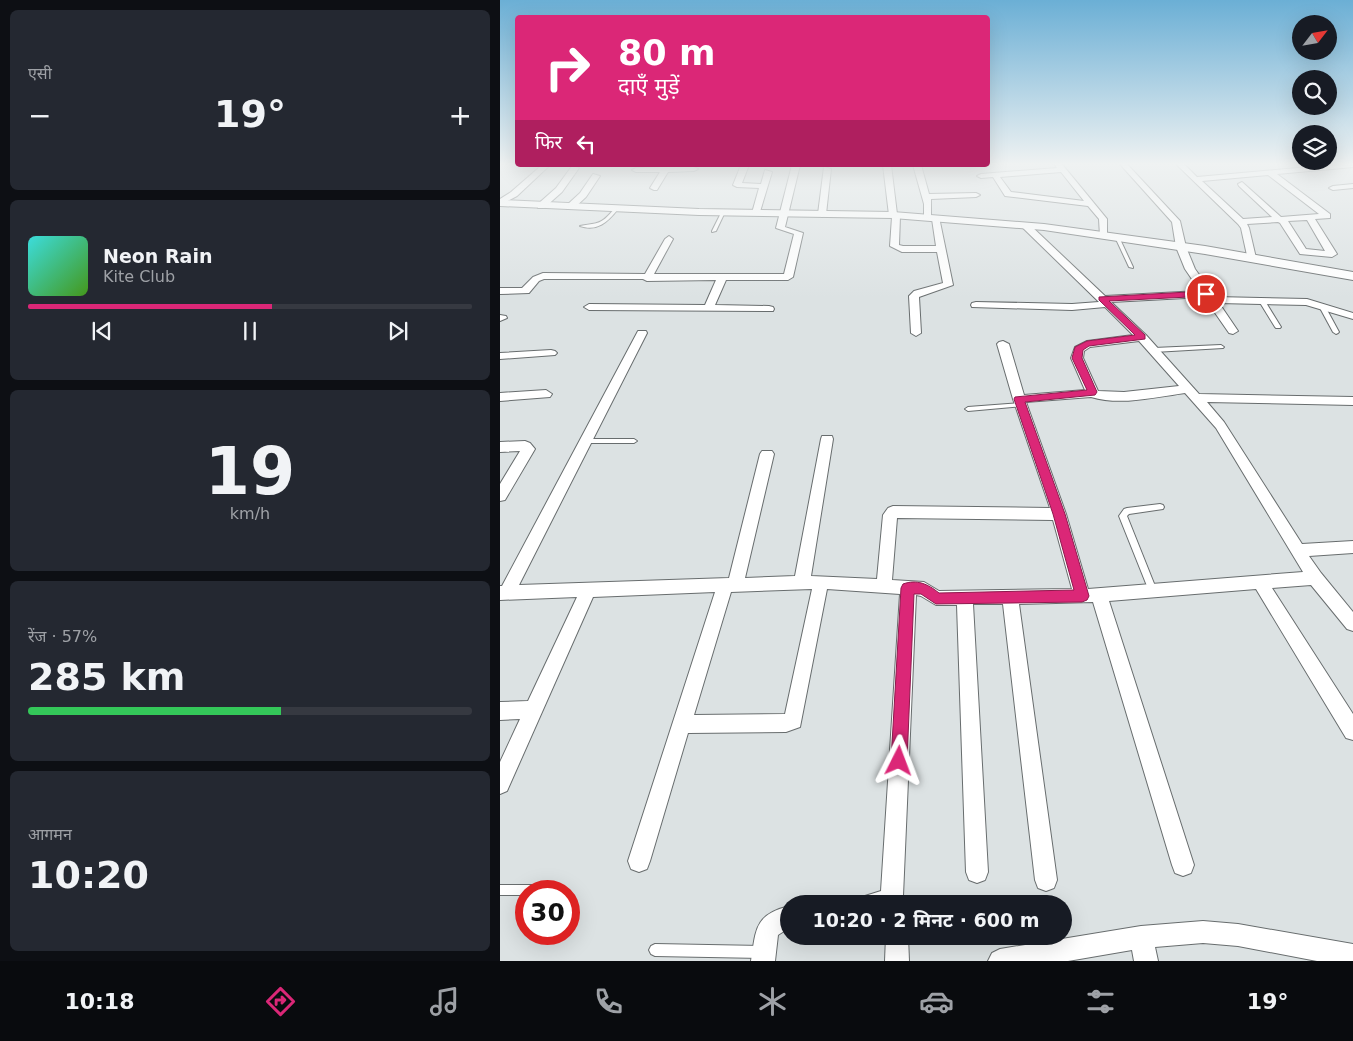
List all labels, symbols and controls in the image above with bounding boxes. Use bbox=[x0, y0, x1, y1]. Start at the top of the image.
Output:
north arrow bbox=[1292, 15, 1338, 60]
map controls bbox=[1292, 15, 1337, 170]
text: 80 m bbox=[618, 33, 715, 73]
icon: right bbox=[535, 35, 600, 100]
text: एसी bbox=[28, 64, 52, 83]
button: search bbox=[1292, 70, 1337, 115]
text: दाएँ मुड़ें bbox=[618, 74, 679, 99]
text: 19° bbox=[214, 92, 286, 136]
text: − bbox=[28, 99, 51, 132]
text: + bbox=[449, 99, 472, 132]
button: layers bbox=[1292, 125, 1337, 170]
icon: left bbox=[572, 130, 600, 158]
text: फिर bbox=[535, 131, 562, 153]
text: Neon Rain bbox=[103, 245, 212, 267]
text: Kite Club bbox=[103, 267, 175, 286]
pin bbox=[1185, 273, 1227, 315]
icon: arrive bbox=[1192, 280, 1220, 308]
icon: previous bbox=[88, 317, 116, 345]
icon: pause bbox=[236, 317, 264, 345]
icon: next bbox=[384, 317, 412, 345]
text: 19 bbox=[205, 434, 295, 509]
text: km/h bbox=[230, 504, 270, 523]
text: रेंज · 57% bbox=[28, 627, 97, 646]
text: 285 km bbox=[28, 655, 185, 699]
position arrow bbox=[872, 734, 924, 786]
text: आगमन bbox=[28, 825, 72, 844]
text: 10:20 bbox=[28, 853, 149, 897]
speed limit sign: 30 bbox=[515, 880, 580, 945]
text: 10:20 · 2 मिनट · 600 m bbox=[812, 909, 1040, 931]
icon: directions bbox=[263, 984, 298, 1019]
icon: music bbox=[427, 984, 462, 1019]
icon: phone bbox=[591, 984, 626, 1019]
icon: climate bbox=[755, 984, 790, 1019]
icon: car bbox=[919, 984, 954, 1019]
icon: filters bbox=[1083, 984, 1118, 1019]
text: 10:18 bbox=[64, 989, 134, 1014]
text: 19° bbox=[1247, 989, 1288, 1014]

